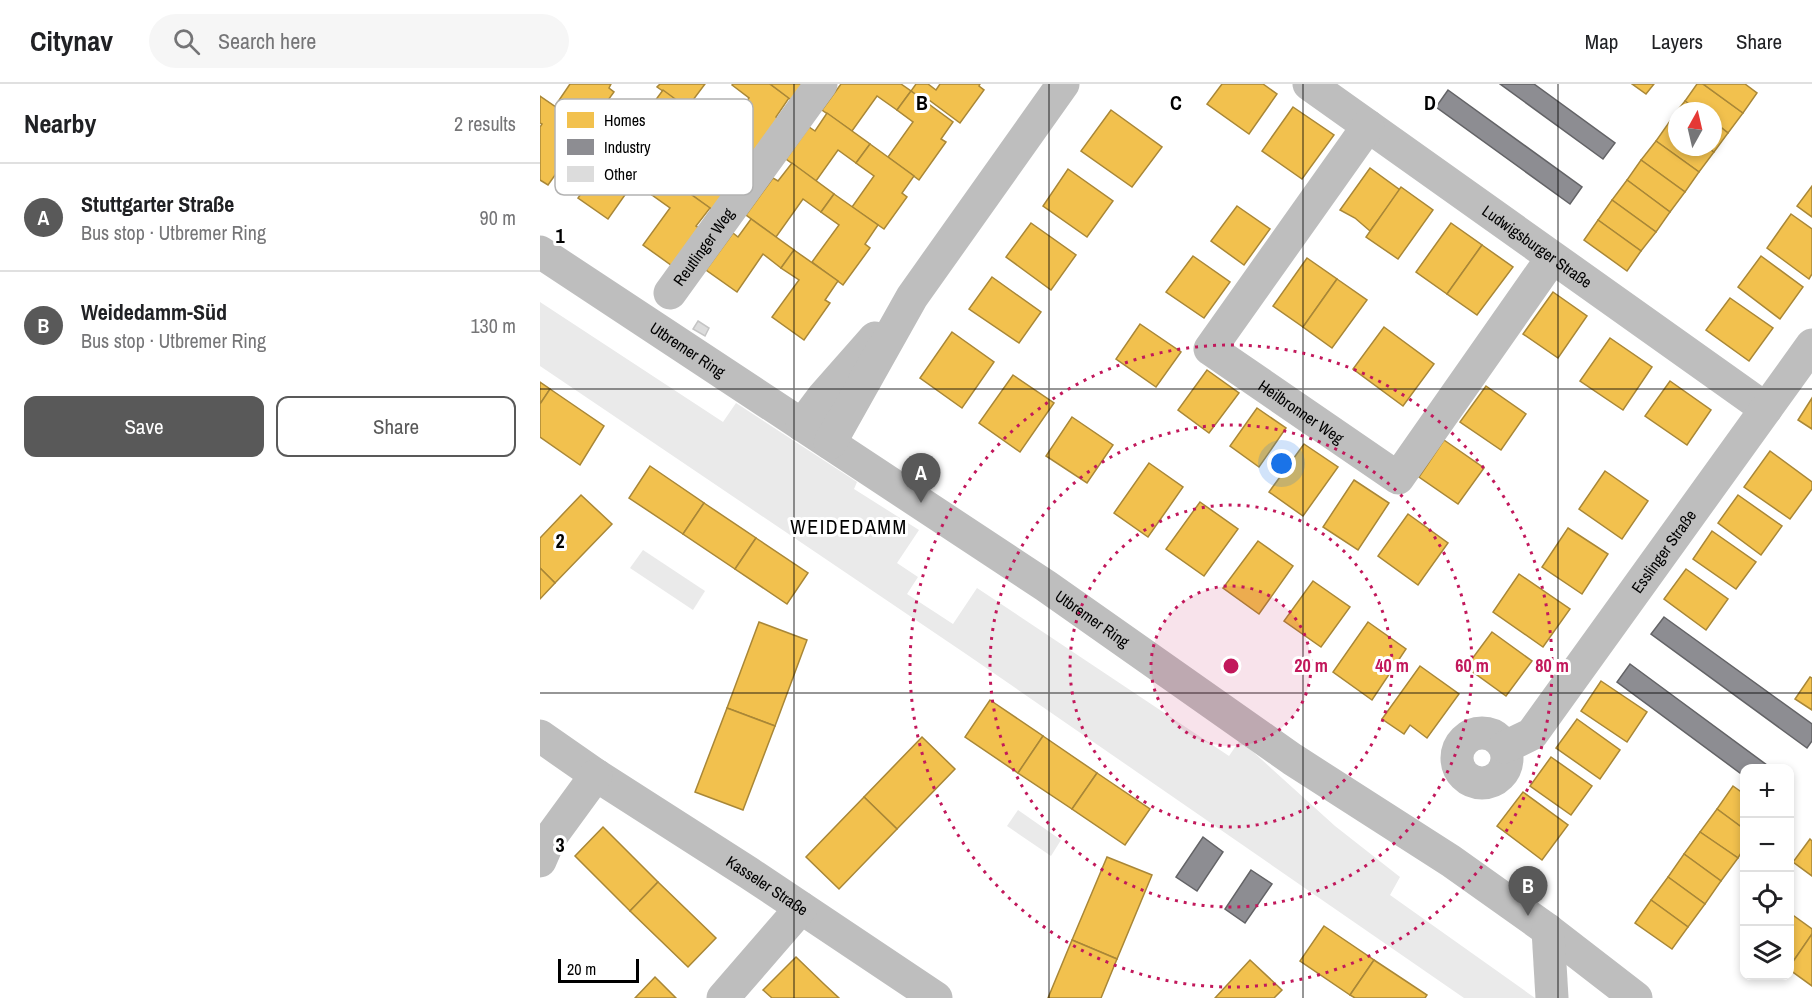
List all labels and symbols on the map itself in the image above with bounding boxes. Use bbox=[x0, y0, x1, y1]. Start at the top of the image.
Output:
text: B bbox=[916, 89, 928, 116]
text: C bbox=[1170, 89, 1182, 116]
text: D bbox=[1424, 89, 1436, 116]
legend bbox=[555, 99, 753, 195]
north arrow bbox=[1668, 102, 1722, 156]
text: Homes bbox=[604, 109, 646, 131]
text: Industry bbox=[604, 136, 651, 158]
text: Other bbox=[604, 163, 637, 185]
street label: Ludwigsburger Straße bbox=[1478, 200, 1596, 293]
street label: Reutlinger Weg bbox=[668, 203, 739, 290]
text: 1 bbox=[555, 222, 565, 249]
street label: Utbremer Ring bbox=[646, 317, 730, 383]
street label: Heilbronner Weg bbox=[1254, 375, 1349, 449]
your location bbox=[1267, 449, 1296, 478]
pin: A bbox=[902, 454, 940, 503]
street label: Esslinger Straße bbox=[1626, 505, 1701, 597]
district label: WEIDEDAMM bbox=[790, 513, 908, 540]
text: 2 bbox=[555, 527, 565, 554]
street label: Utbremer Ring bbox=[1051, 585, 1135, 653]
text: 20 m bbox=[1294, 653, 1328, 678]
text: 40 m bbox=[1375, 653, 1409, 678]
text: 60 m bbox=[1455, 653, 1489, 678]
text: 80 m bbox=[1535, 653, 1569, 678]
centre of rings bbox=[1221, 656, 1241, 676]
text: 3 bbox=[555, 831, 565, 858]
street label: Kasseler Straße bbox=[722, 850, 813, 921]
pin: B bbox=[1508, 866, 1548, 916]
scale bar bbox=[558, 956, 639, 984]

